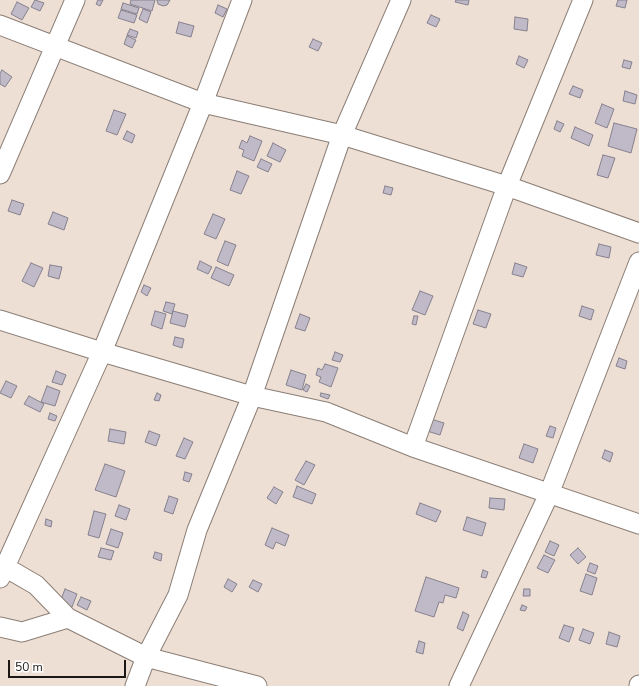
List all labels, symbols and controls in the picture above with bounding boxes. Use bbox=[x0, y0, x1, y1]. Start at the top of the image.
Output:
scale bar bbox=[10, 652, 128, 678]
text: 50 m bbox=[15, 659, 43, 675]

